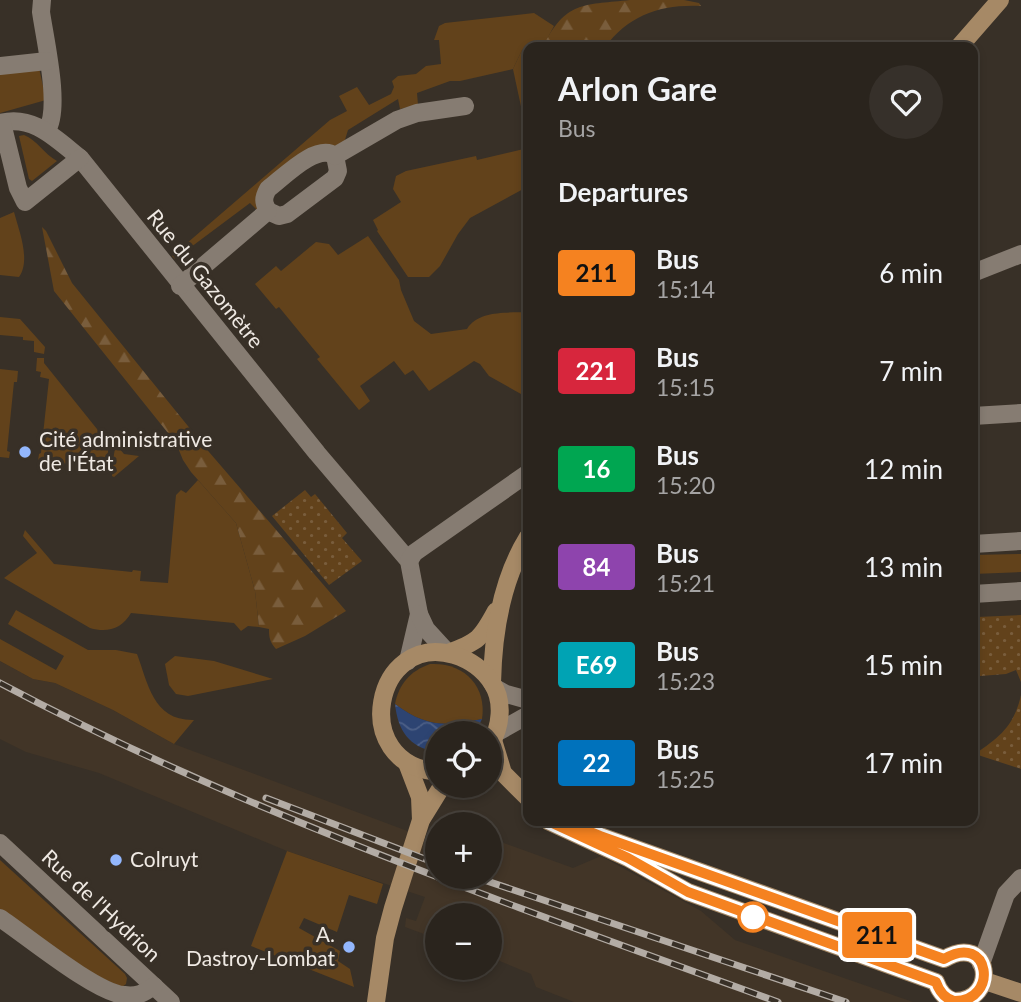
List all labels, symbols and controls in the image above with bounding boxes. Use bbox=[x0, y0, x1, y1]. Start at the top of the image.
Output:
button: heart bbox=[869, 65, 943, 139]
text: Arlon Gare bbox=[558, 68, 717, 108]
text: Bus bbox=[558, 114, 595, 142]
text: Departures bbox=[558, 176, 688, 208]
street label: Rue du Gazomètre bbox=[143, 204, 270, 352]
text: Bus bbox=[656, 243, 699, 275]
text: 6 min bbox=[879, 257, 943, 289]
text: 211 bbox=[576, 258, 617, 287]
text: 15:14 bbox=[656, 275, 715, 303]
text: Bus bbox=[656, 341, 699, 373]
text: 7 min bbox=[879, 355, 943, 387]
text: 221 bbox=[576, 356, 617, 385]
text: 15:15 bbox=[656, 373, 715, 401]
place label: Cité administrative de l'État bbox=[39, 426, 212, 475]
text: Bus bbox=[656, 439, 699, 471]
marker: Cité administrative de l'État bbox=[17, 444, 33, 460]
text: 12 min bbox=[864, 453, 943, 485]
text: 16 bbox=[583, 454, 610, 483]
text: 15:20 bbox=[656, 471, 715, 499]
text: Bus bbox=[656, 537, 699, 569]
text: 13 min bbox=[864, 551, 943, 583]
text: 84 bbox=[583, 552, 610, 581]
text: 15:21 bbox=[656, 569, 715, 597]
text: Bus bbox=[656, 635, 699, 667]
text: 15 min bbox=[864, 649, 943, 681]
text: E69 bbox=[576, 650, 617, 679]
text: 15:23 bbox=[656, 667, 715, 695]
map controls bbox=[425, 721, 502, 980]
button: locate bbox=[425, 721, 502, 798]
text: Bus bbox=[656, 733, 699, 765]
text: 17 min bbox=[864, 747, 943, 779]
text: 22 bbox=[583, 748, 610, 777]
text: 15:25 bbox=[656, 765, 715, 793]
button: + bbox=[425, 812, 502, 889]
street label: Rue de l'Hydrion bbox=[38, 844, 166, 966]
place label: Colruyt bbox=[130, 846, 199, 871]
marker: Colruyt bbox=[108, 852, 124, 868]
unlabelled marker bbox=[738, 902, 768, 932]
button: − bbox=[425, 903, 502, 980]
line badge: 211 bbox=[837, 912, 917, 958]
text: 211 bbox=[856, 920, 898, 949]
place label: A. Dastroy-Lombat bbox=[186, 921, 335, 970]
marker: A. Dastroy-Lombat bbox=[341, 939, 357, 955]

